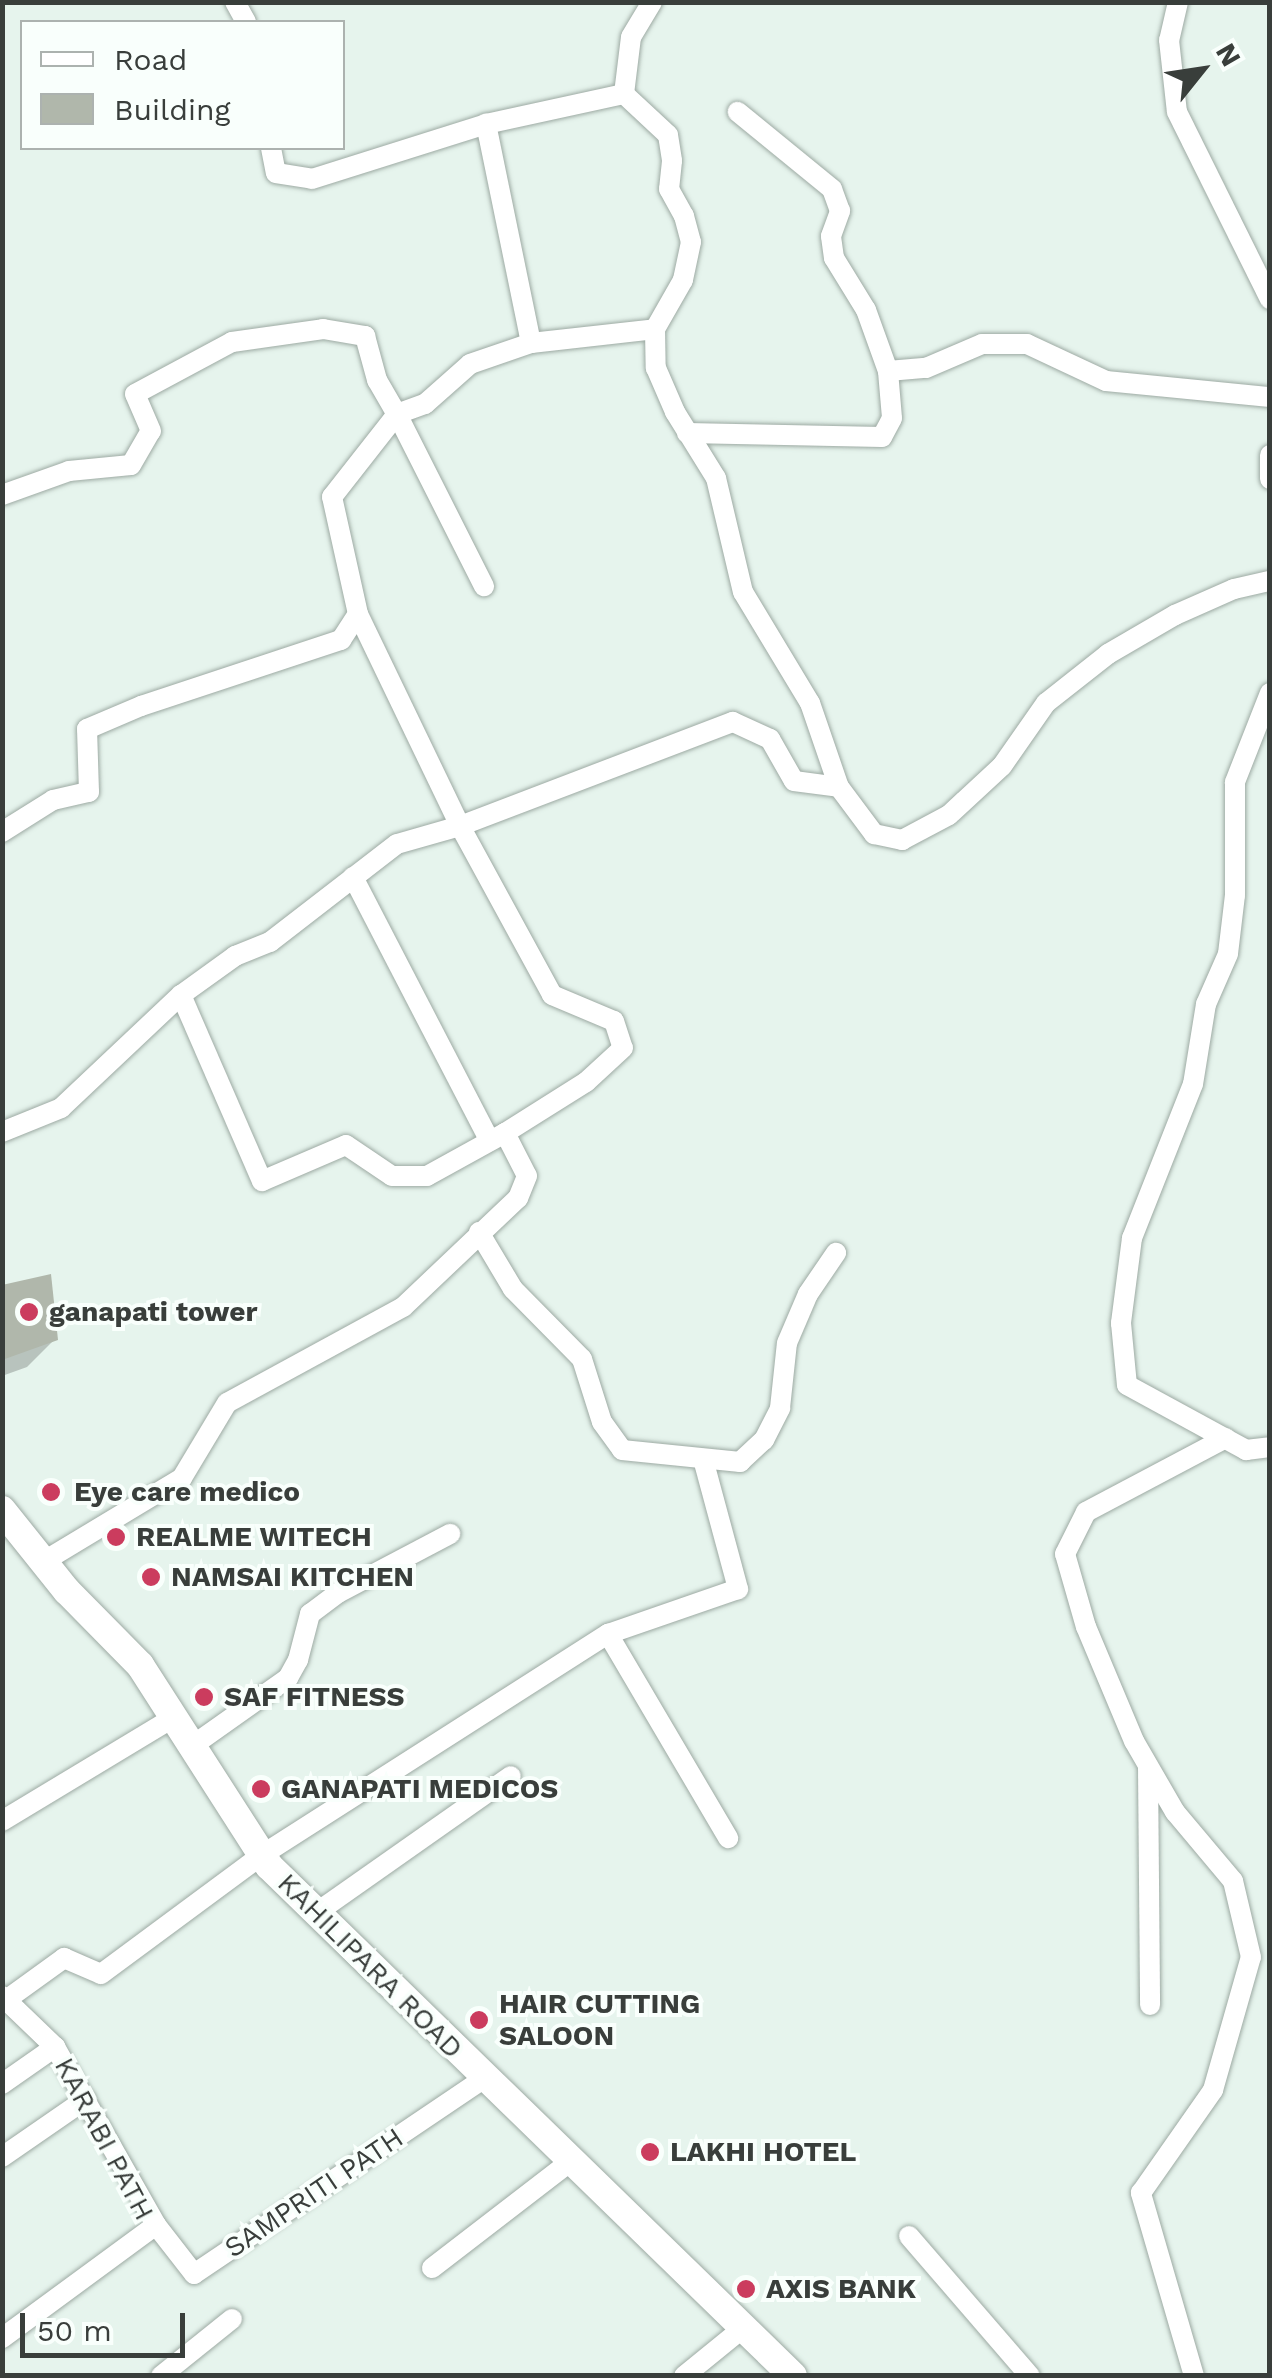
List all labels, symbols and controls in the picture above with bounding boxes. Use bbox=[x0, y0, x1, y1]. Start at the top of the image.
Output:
legend bbox=[20, 20, 345, 150]
north arrow bbox=[1152, 20, 1252, 120]
text: N bbox=[1209, 38, 1248, 72]
text: Road bbox=[114, 42, 187, 77]
text: Building bbox=[114, 92, 231, 127]
place label: ganapati tower bbox=[49, 1295, 258, 1329]
marker: ganapati tower bbox=[18, 1301, 40, 1323]
place label: Eye care medico bbox=[74, 1475, 300, 1509]
marker: Eye care medico bbox=[38, 1479, 64, 1505]
place label: REALME WITECH bbox=[136, 1520, 372, 1554]
marker: REALME WITECH bbox=[105, 1526, 127, 1548]
place label: NAMSAI KITCHEN bbox=[171, 1560, 414, 1594]
marker: NAMSAI KITCHEN bbox=[140, 1566, 162, 1588]
place label: SAF FITNESS bbox=[224, 1680, 405, 1714]
marker: SAF FITNESS bbox=[193, 1686, 215, 1708]
place label: GANAPATI MEDICOS bbox=[281, 1772, 558, 1806]
marker: GANAPATI MEDICOS bbox=[250, 1778, 272, 1800]
street label: KAHILIPARA ROAD bbox=[270, 1866, 470, 2066]
place label: HAIR CUTTING SALOON bbox=[499, 1987, 700, 2053]
marker: HAIR CUTTING SALOON bbox=[468, 2009, 490, 2031]
street label: KARABI PATH bbox=[47, 2052, 161, 2226]
street label: SAMPRITI PATH bbox=[218, 2121, 410, 2265]
place label: LAKHI HOTEL bbox=[670, 2135, 856, 2169]
marker: LAKHI HOTEL bbox=[639, 2141, 661, 2163]
place label: AXIS BANK bbox=[766, 2272, 916, 2306]
marker: AXIS BANK bbox=[735, 2278, 757, 2300]
scale bar bbox=[25, 2293, 190, 2355]
text: 50 m bbox=[37, 2313, 112, 2348]

